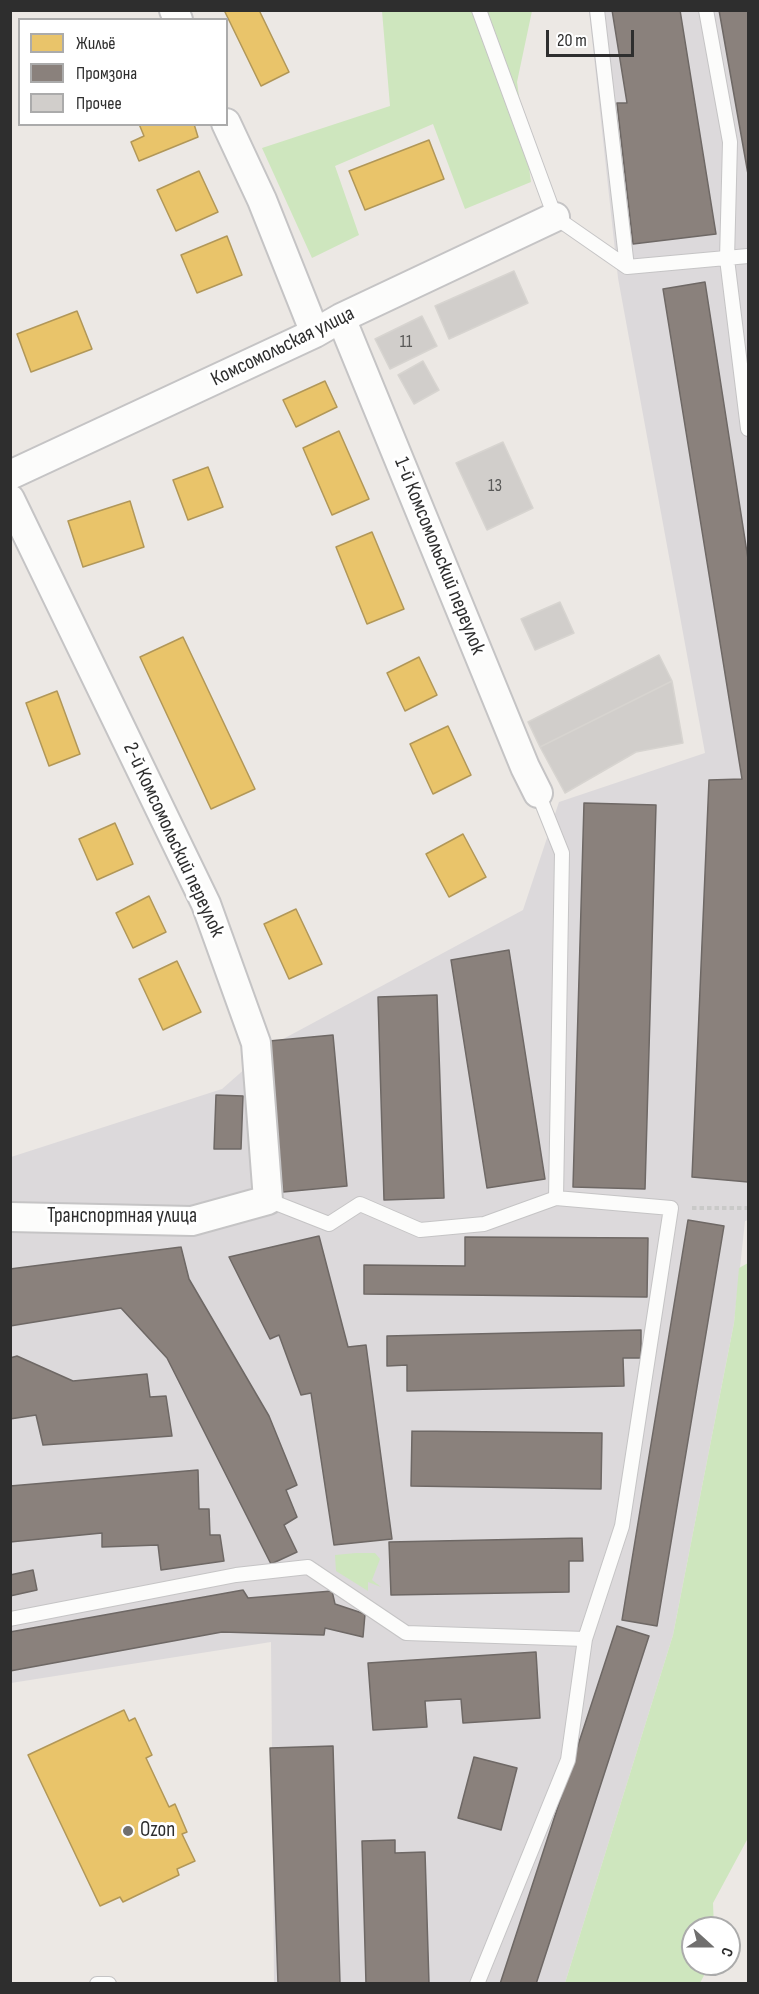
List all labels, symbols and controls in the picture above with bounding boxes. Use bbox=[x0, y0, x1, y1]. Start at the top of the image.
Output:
legend bbox=[18, 18, 228, 126]
scale bar bbox=[549, 18, 638, 56]
text: 20 m bbox=[557, 30, 587, 51]
text: Жильё bbox=[76, 33, 116, 54]
text: Промзона bbox=[76, 63, 137, 84]
text: Прочее bbox=[76, 93, 122, 114]
street label: Комсомольская улица bbox=[207, 301, 359, 393]
house number: 11 bbox=[400, 331, 412, 353]
street label: 1-й Комсомольский переулок bbox=[388, 454, 490, 658]
house number: 13 bbox=[488, 475, 502, 497]
street label: 2-й Комсомольский переулок bbox=[117, 739, 229, 941]
street label: Транспортная улица bbox=[47, 1204, 197, 1230]
place label: Ozon bbox=[140, 1818, 175, 1844]
marker: Ozon bbox=[121, 1824, 135, 1838]
north arrow bbox=[681, 1916, 741, 1976]
text: С bbox=[716, 1945, 737, 1959]

